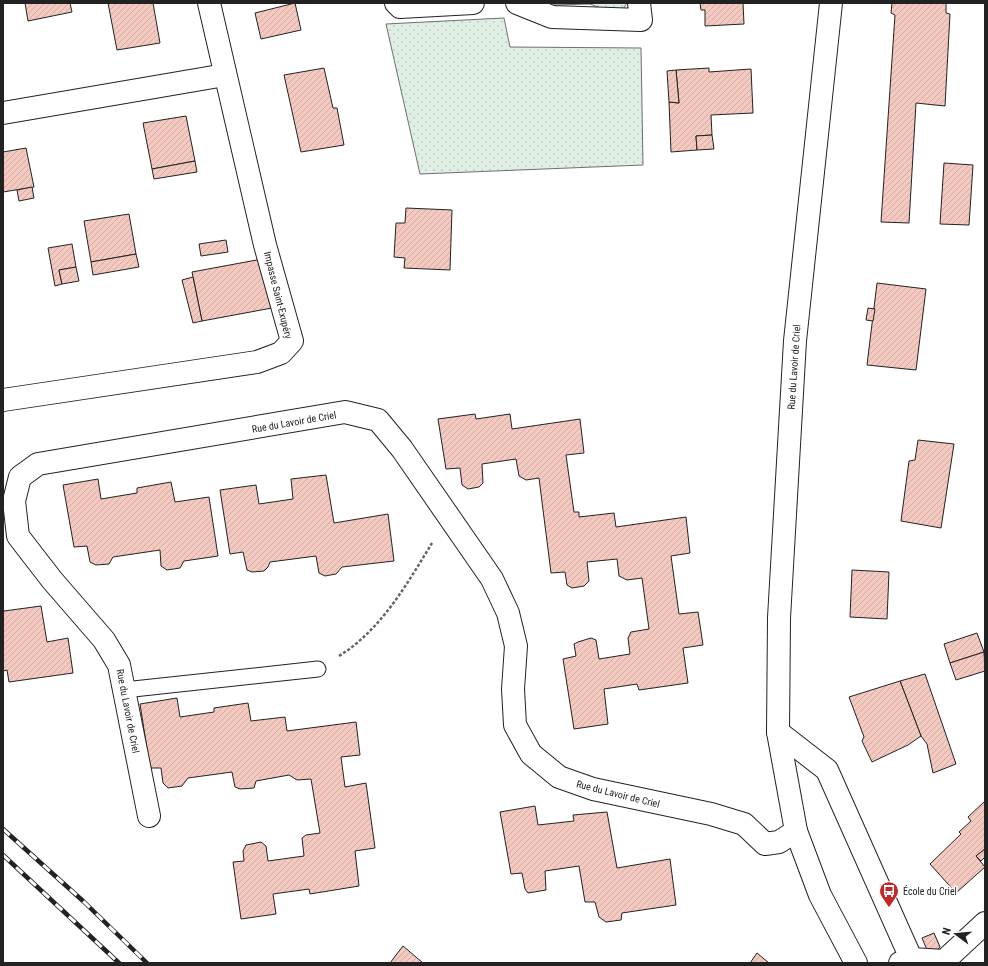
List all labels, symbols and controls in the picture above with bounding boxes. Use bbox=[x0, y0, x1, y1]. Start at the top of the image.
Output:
street label: Impasse Saint-Exupéry bbox=[262, 250, 294, 340]
street label: Rue du Lavoir de Criel bbox=[786, 324, 802, 410]
street label: Rue du Lavoir de Criel bbox=[251, 409, 337, 435]
street label: Rue du Lavoir de Criel bbox=[114, 668, 142, 754]
street label: Rue du Lavoir de Criel bbox=[575, 778, 661, 810]
bus stop icon: École du Criel bbox=[878, 880, 900, 908]
place label: École du Criel bbox=[903, 885, 957, 897]
north arrow bbox=[936, 914, 976, 954]
text: N bbox=[940, 926, 954, 936]

